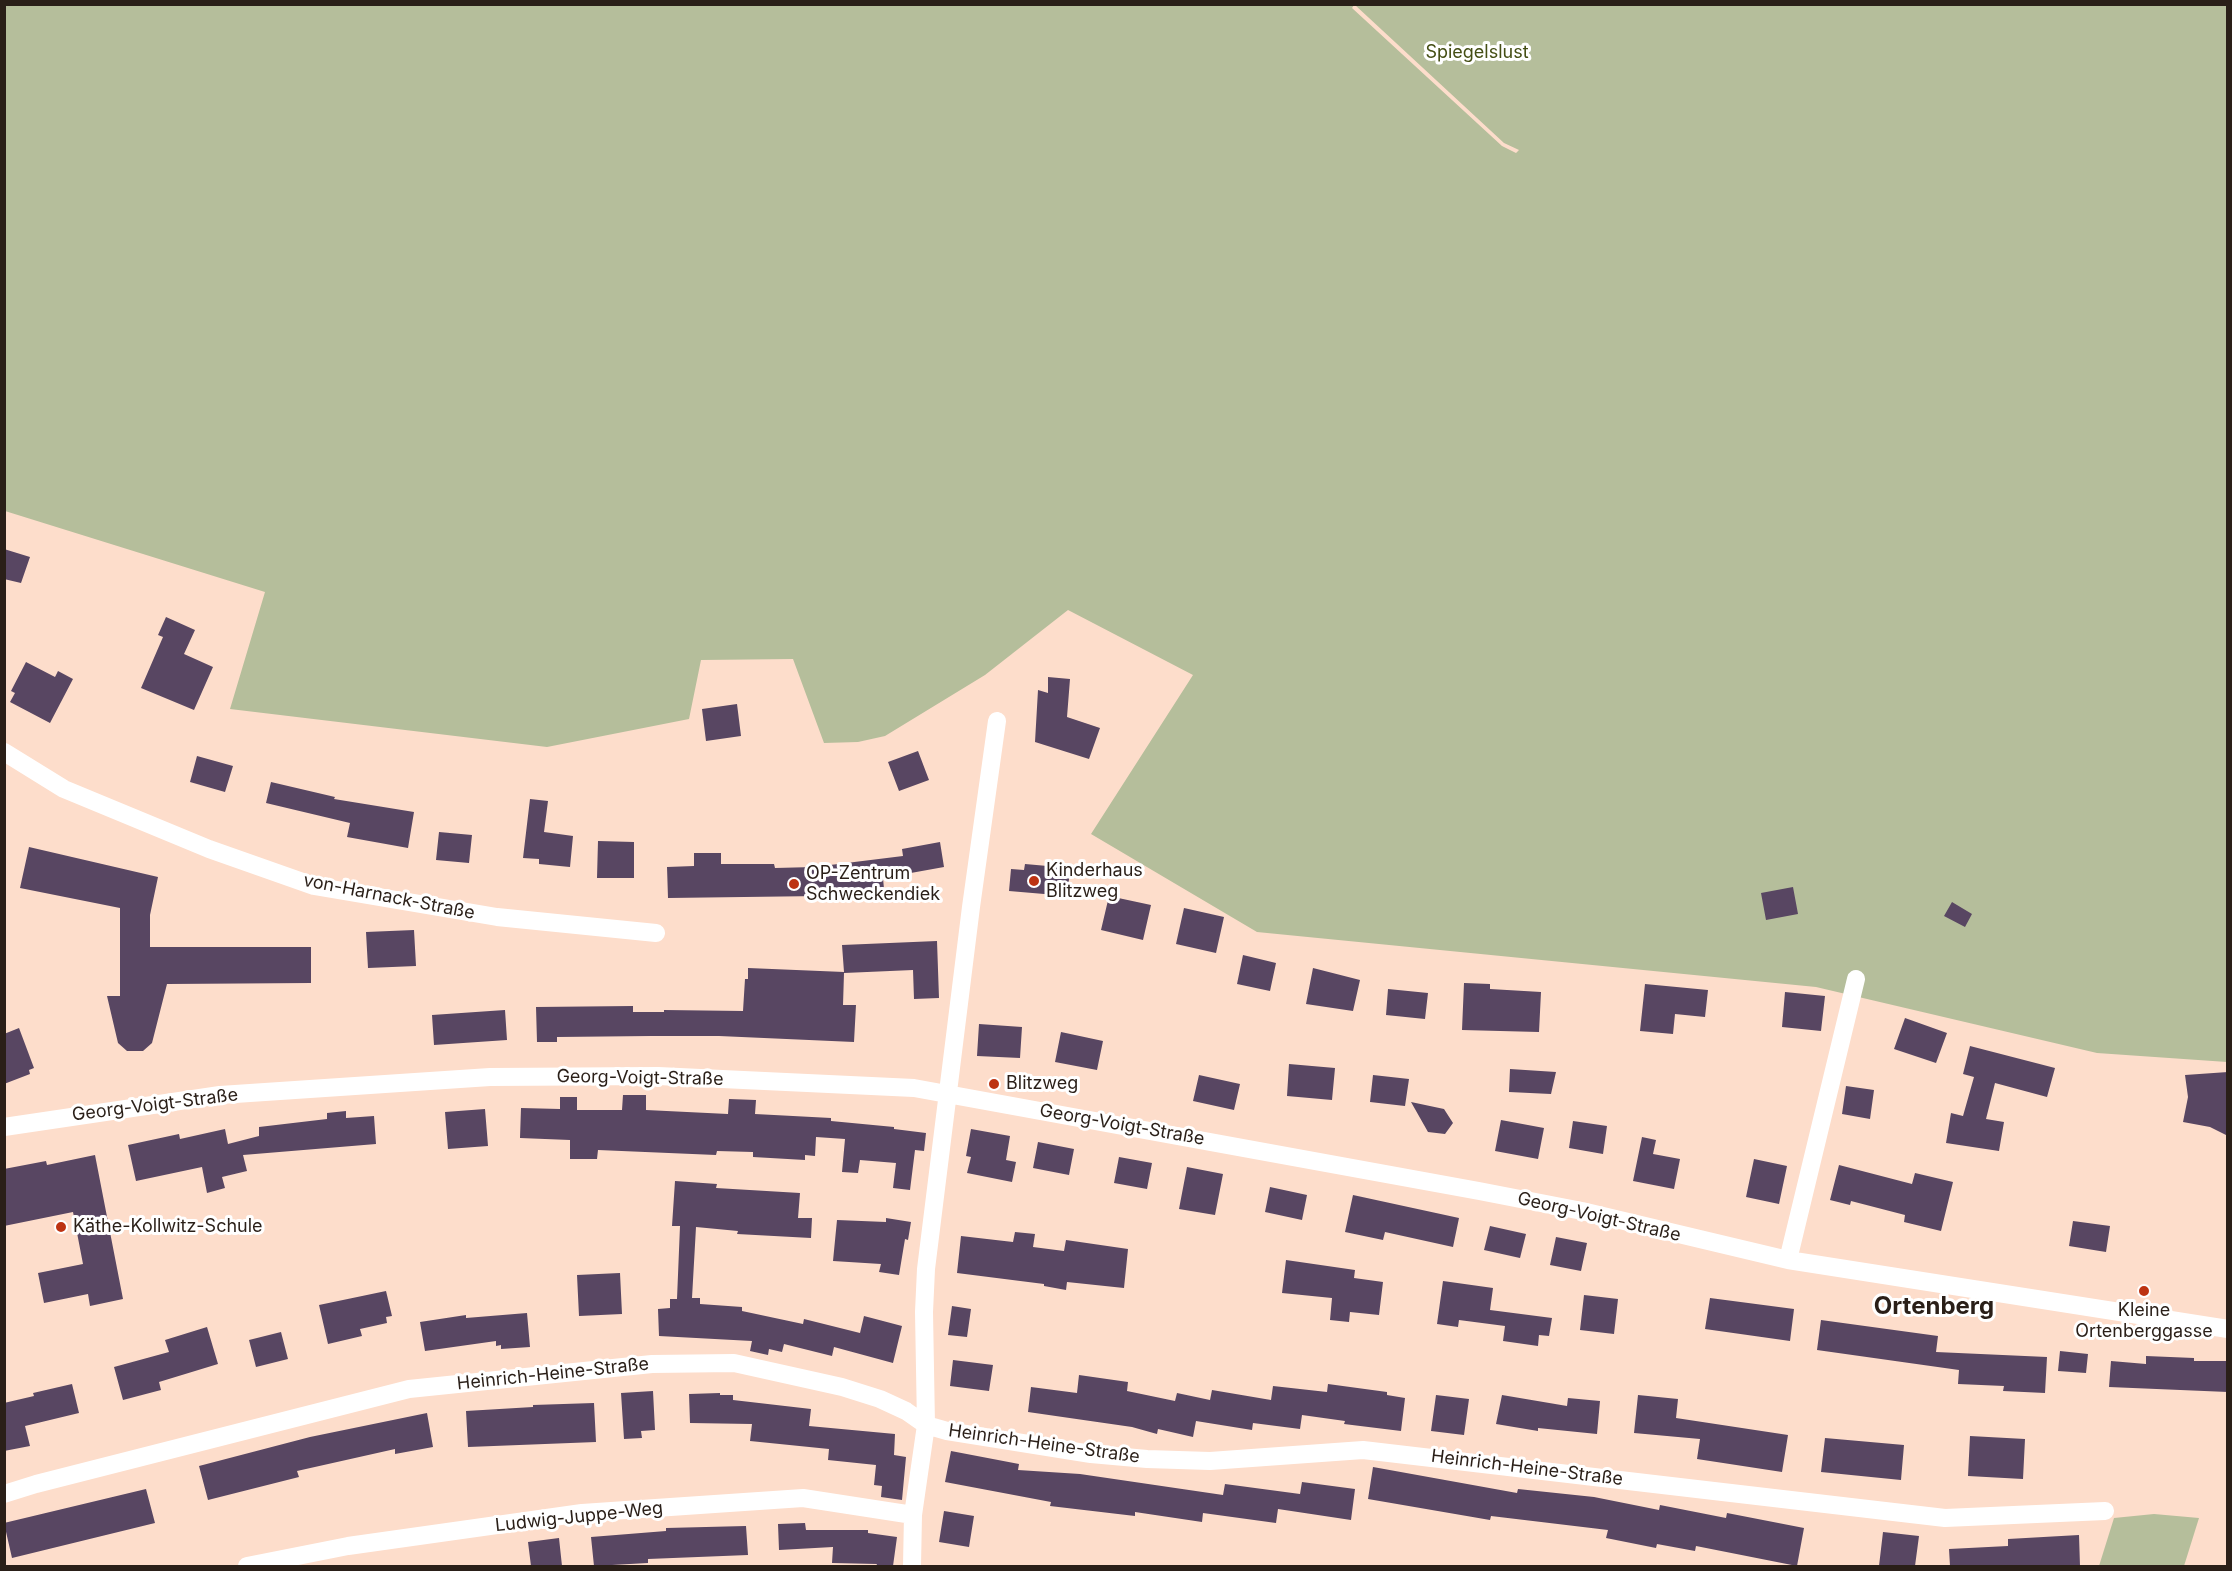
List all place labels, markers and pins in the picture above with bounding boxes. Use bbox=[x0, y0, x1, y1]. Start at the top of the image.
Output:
place label: Kinderhaus Blitzweg bbox=[1046, 860, 1143, 902]
place label: OP-Zentrum Schweckendiek bbox=[806, 863, 940, 906]
marker: Kinderhaus Blitzweg bbox=[1027, 874, 1041, 888]
marker: OP-Zentrum Schweckendiek bbox=[787, 877, 801, 891]
place label: Blitzweg bbox=[1006, 1073, 1078, 1095]
marker: Blitzweg bbox=[987, 1077, 1001, 1091]
place label: Käthe-Kollwitz-Schule bbox=[73, 1216, 263, 1238]
marker: Käthe-Kollwitz-Schule bbox=[54, 1220, 68, 1234]
marker: Kleine Ortenberggasse bbox=[2137, 1284, 2151, 1298]
place label: Kleine Ortenberggasse bbox=[2075, 1300, 2213, 1342]

